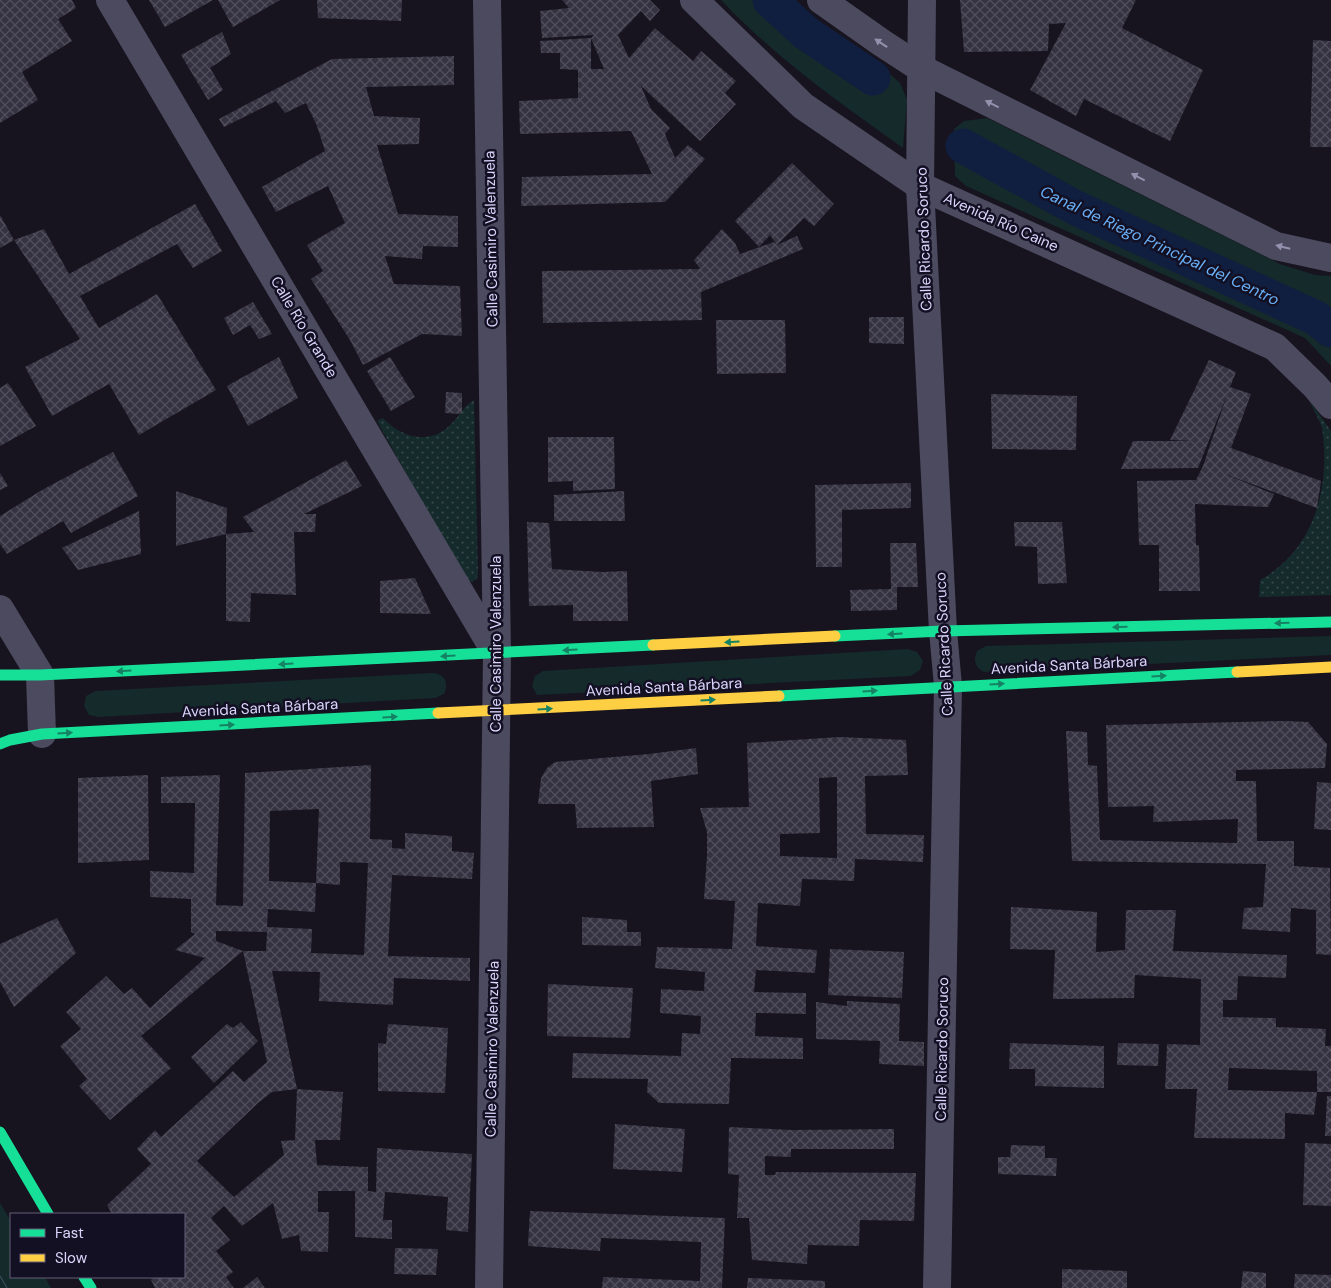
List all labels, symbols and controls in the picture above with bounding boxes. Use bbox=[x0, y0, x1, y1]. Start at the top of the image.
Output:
one-way arrow bbox=[874, 38, 888, 48]
one-way arrow bbox=[985, 100, 999, 108]
street label: Calle Casimiro Valenzuela bbox=[479, 151, 503, 327]
street label: Calle Ricardo Soruco bbox=[911, 167, 937, 311]
one-way arrow bbox=[1130, 173, 1145, 181]
water label: Canal de Riego Principal del Centro bbox=[1037, 181, 1283, 310]
street label: Avenida Río Caine bbox=[940, 188, 1062, 256]
one-way arrow bbox=[1276, 243, 1291, 251]
street label: Calle Río Grande bbox=[266, 273, 342, 381]
street label: Calle Casimiro Valenzuela bbox=[486, 556, 506, 732]
street label: Calle Ricardo Soruco bbox=[930, 571, 958, 716]
one-way arrow bbox=[1274, 620, 1290, 628]
one-way arrow bbox=[1112, 623, 1128, 631]
one-way arrow bbox=[886, 630, 902, 638]
one-way arrow bbox=[724, 638, 740, 646]
one-way arrow bbox=[562, 647, 578, 655]
street label: Avenida Santa Bárbara bbox=[990, 651, 1148, 679]
one-way arrow bbox=[440, 652, 456, 660]
one-way arrow bbox=[278, 660, 294, 668]
one-way arrow bbox=[115, 667, 131, 675]
one-way arrow bbox=[1151, 671, 1167, 679]
street label: Avenida Santa Bárbara bbox=[585, 673, 743, 701]
one-way arrow bbox=[989, 679, 1005, 687]
one-way arrow bbox=[862, 686, 878, 694]
street label: Avenida Santa Bárbara bbox=[181, 694, 339, 722]
one-way arrow bbox=[700, 695, 716, 703]
one-way arrow bbox=[538, 704, 554, 712]
one-way arrow bbox=[382, 712, 398, 720]
one-way arrow bbox=[220, 721, 236, 729]
one-way arrow bbox=[57, 729, 73, 737]
street label: Calle Casimiro Valenzuela bbox=[480, 961, 504, 1137]
street label: Calle Ricardo Soruco bbox=[931, 977, 953, 1121]
legend bbox=[10, 1213, 185, 1278]
text: Fast bbox=[55, 1223, 84, 1243]
text: Slow bbox=[55, 1248, 88, 1268]

